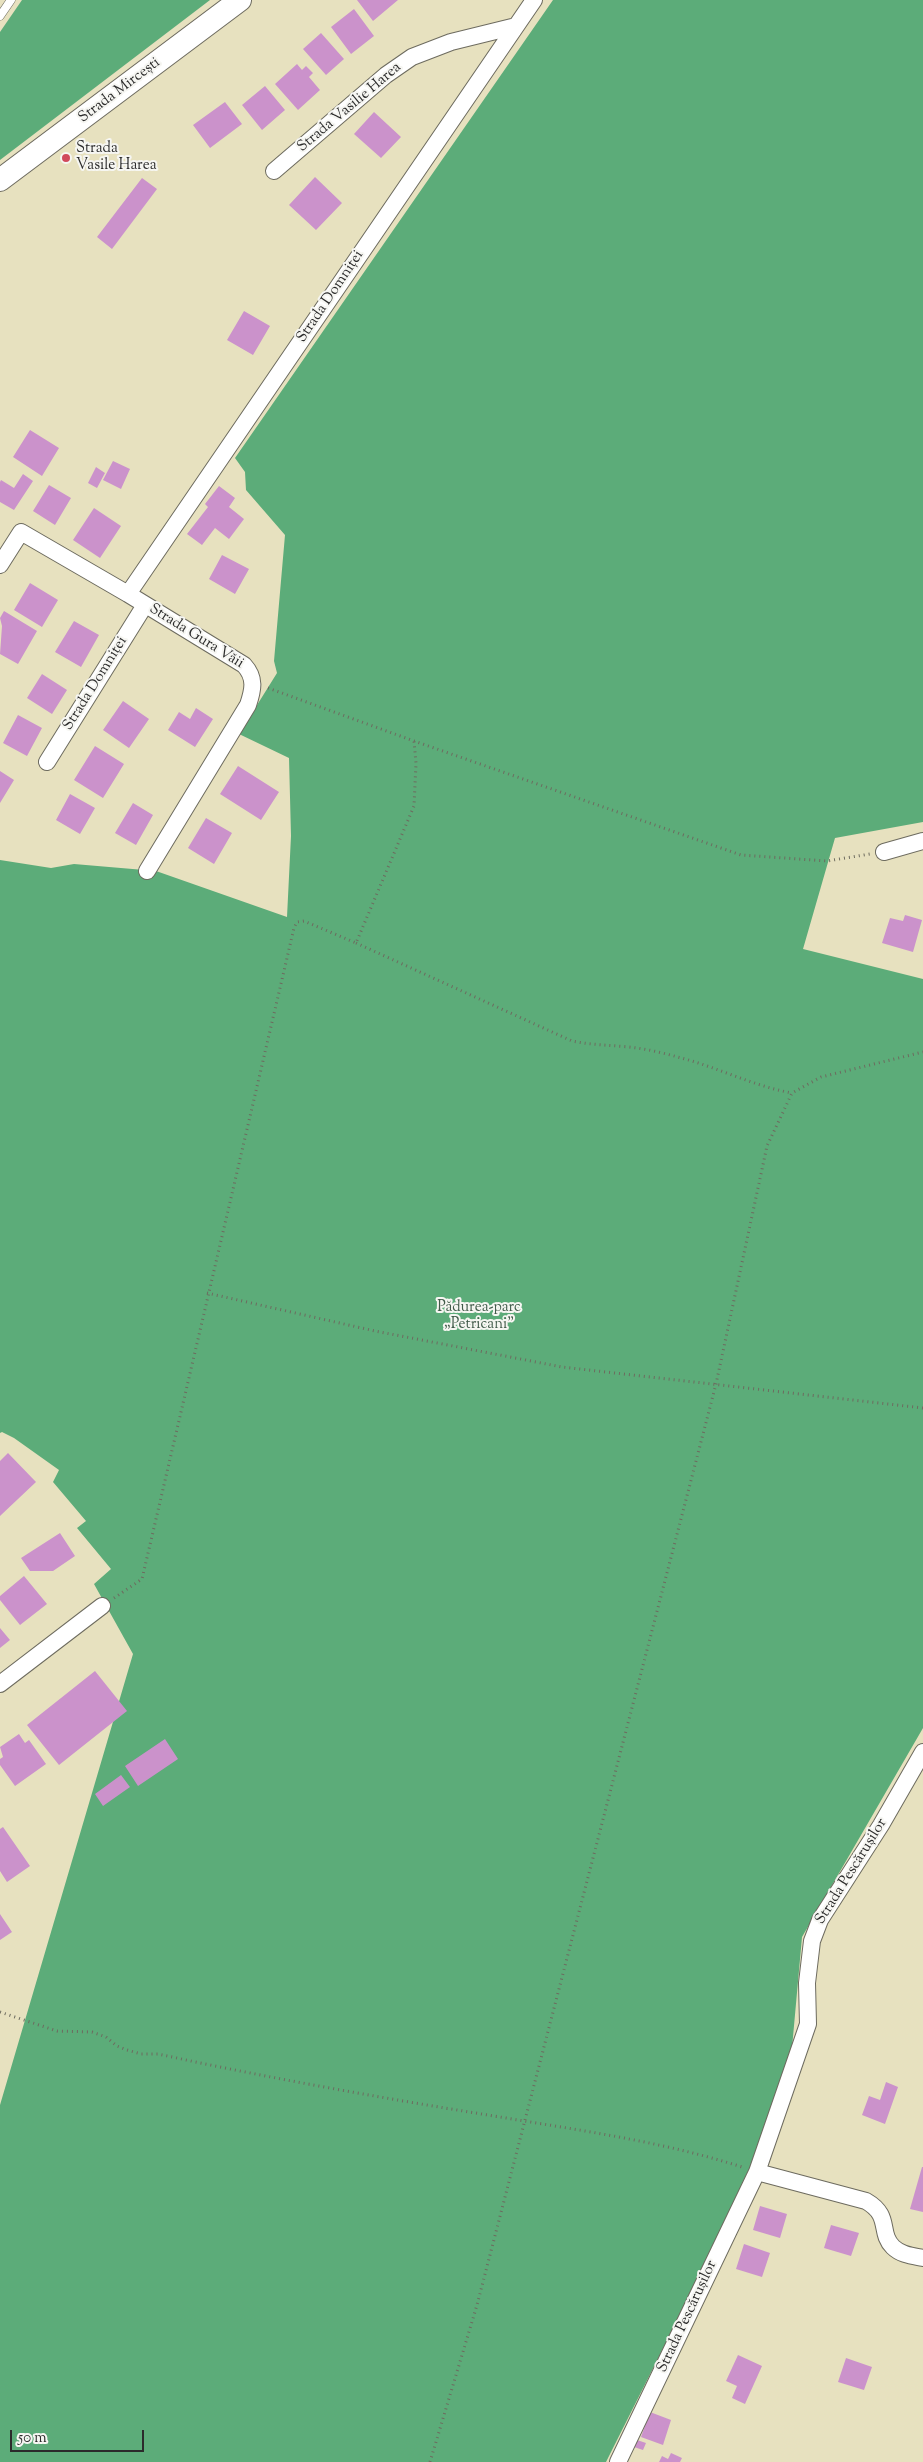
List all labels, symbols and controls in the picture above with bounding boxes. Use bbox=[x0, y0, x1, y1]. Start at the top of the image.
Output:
street label: Strada Mircești bbox=[76, 54, 164, 128]
street label: Strada Vasilie Harea bbox=[294, 59, 406, 157]
place label: Strada Vasile Harea bbox=[76, 140, 157, 175]
marker: Strada Vasile Harea bbox=[60, 152, 72, 164]
street label: Strada Domniței bbox=[294, 248, 368, 346]
street label: Strada Gura Văii bbox=[145, 601, 247, 673]
street label: Strada Domniței bbox=[60, 634, 132, 734]
park label: Pădurea-parc „Petricani” bbox=[437, 1299, 521, 1334]
street label: Strada Pescărușilor bbox=[812, 1816, 892, 1928]
street label: Strada Pescărușilor bbox=[654, 2258, 722, 2376]
scale bar bbox=[12, 2420, 146, 2452]
text: 50 m bbox=[18, 2428, 47, 2449]

